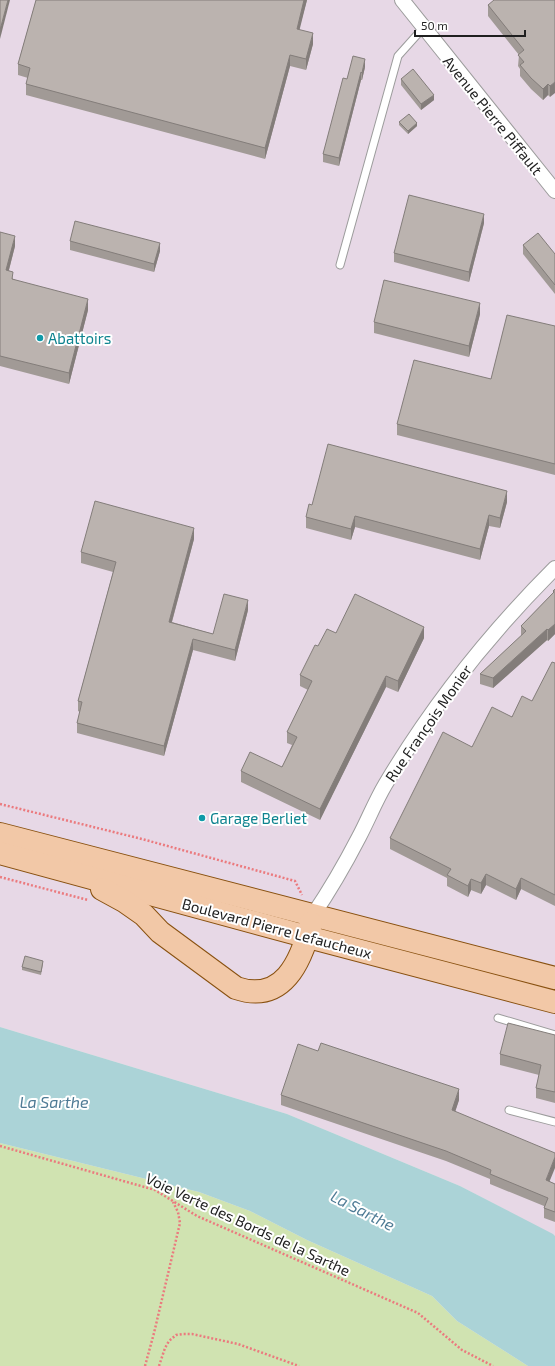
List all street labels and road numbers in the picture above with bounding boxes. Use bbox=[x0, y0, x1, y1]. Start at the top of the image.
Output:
street label: Avenue Pierre Piffault bbox=[440, 52, 547, 178]
street label: Rue François Monier bbox=[381, 661, 476, 786]
street label: Boulevard Pierre Lefaucheux bbox=[180, 894, 374, 962]
street label: Voie Verte des Bords de la Sarthe bbox=[143, 1169, 353, 1279]

